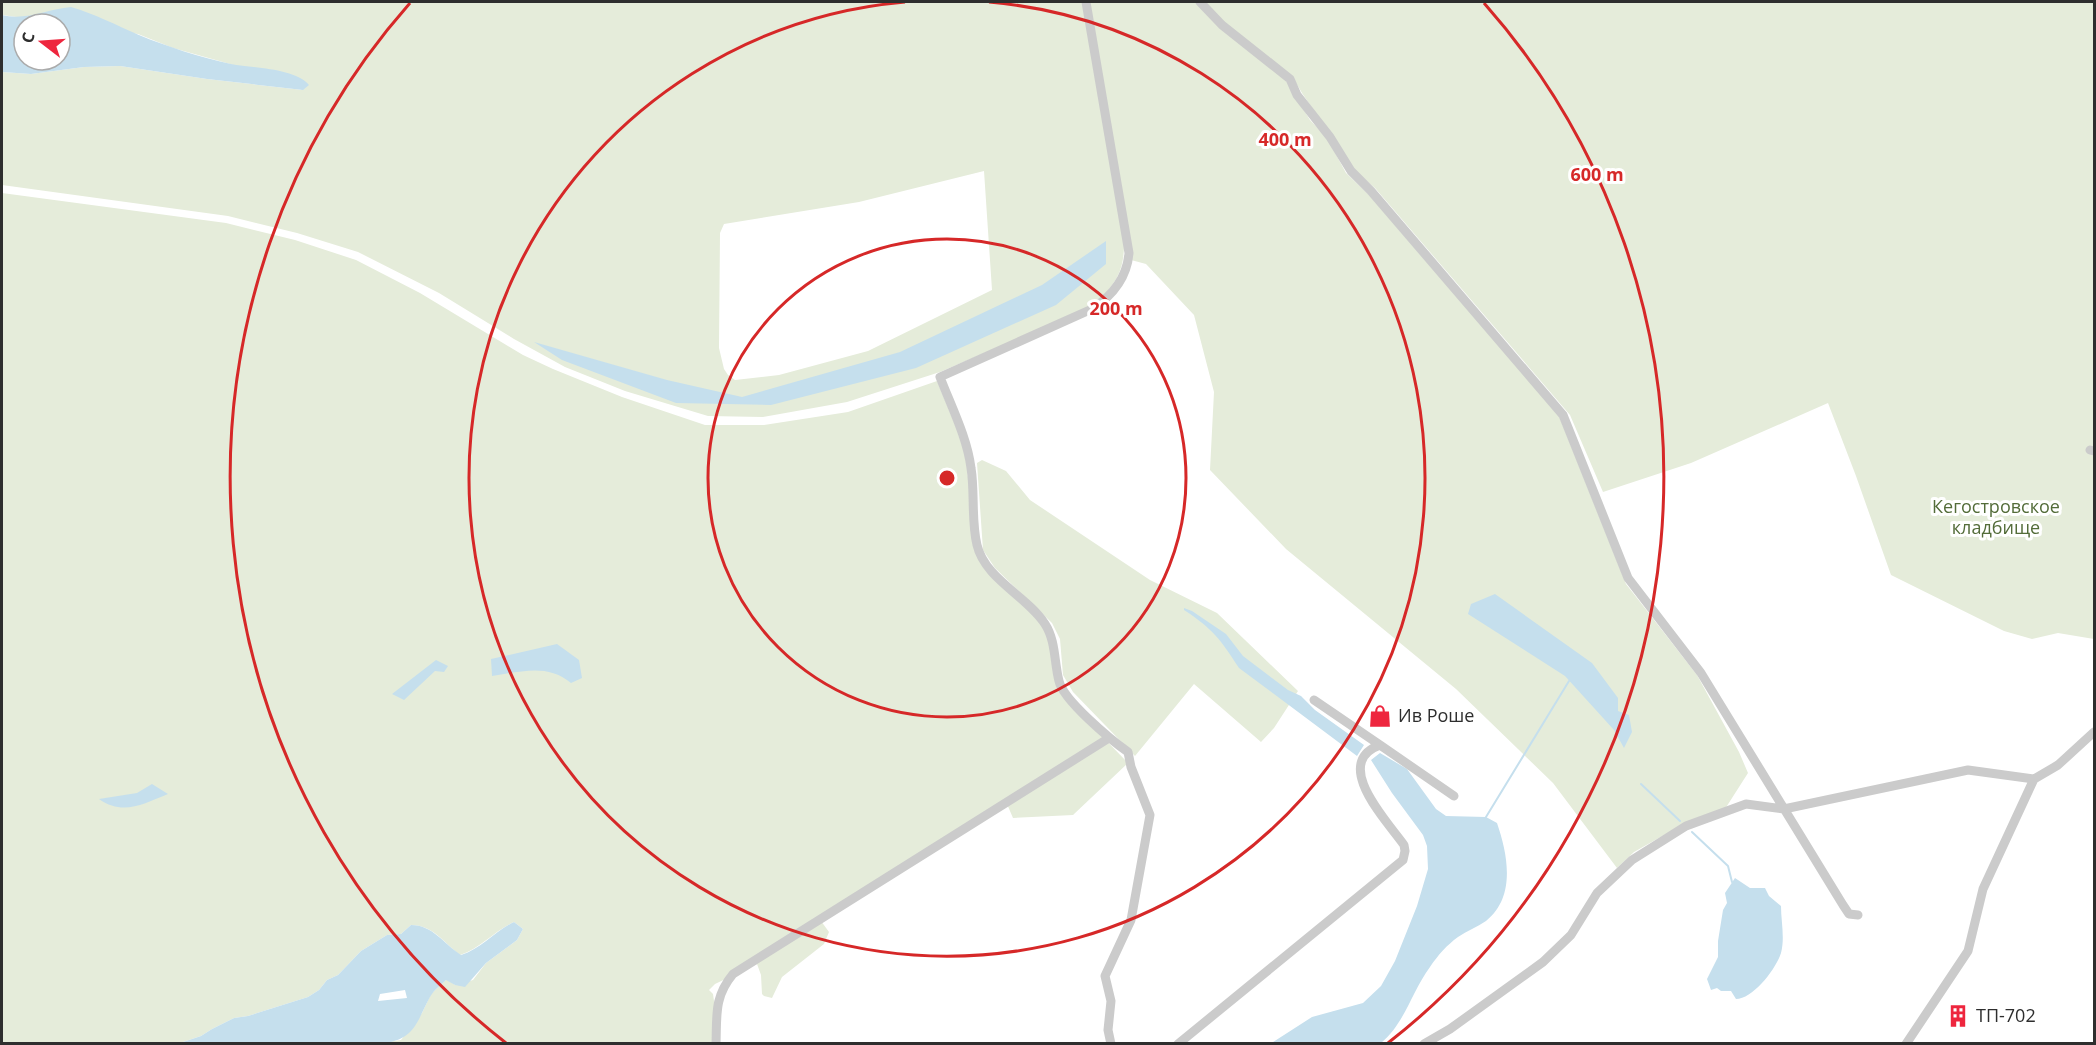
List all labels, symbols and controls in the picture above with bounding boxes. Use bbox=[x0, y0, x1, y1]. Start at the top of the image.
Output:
north arrow bbox=[12, 12, 72, 72]
text: С bbox=[16, 30, 40, 46]
text: 400 m bbox=[1258, 127, 1312, 151]
text: 600 m bbox=[1570, 162, 1624, 186]
text: 200 m bbox=[1089, 296, 1143, 320]
centre of rings bbox=[937, 468, 957, 488]
park label: Кегостровское кладбище bbox=[1932, 494, 2060, 539]
shop icon: Ив Роше bbox=[1367, 703, 1393, 729]
place label: Ив Роше bbox=[1398, 703, 1474, 727]
building icon: ТП-702 bbox=[1945, 1003, 1971, 1029]
place label: ТП-702 bbox=[1976, 1003, 2036, 1027]

